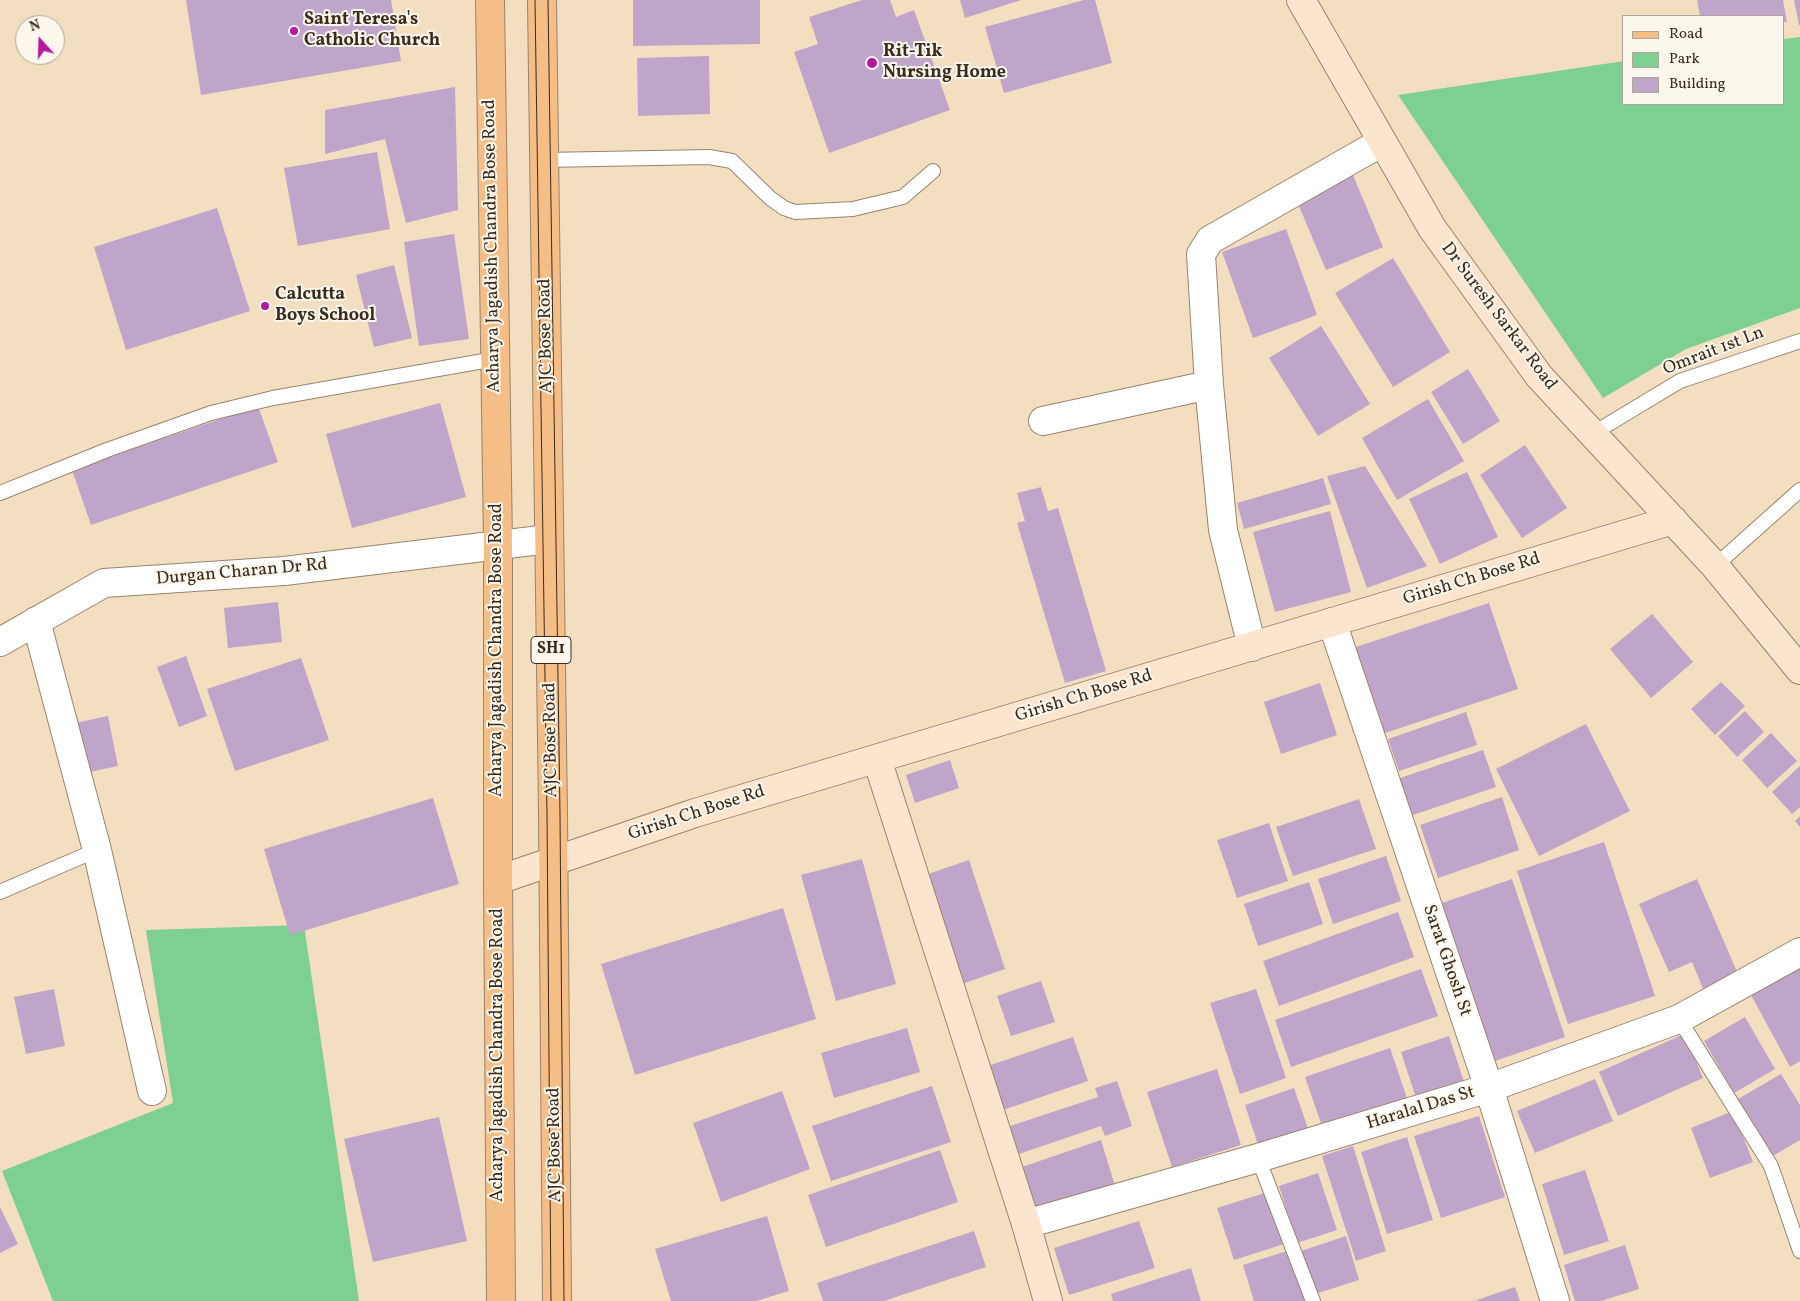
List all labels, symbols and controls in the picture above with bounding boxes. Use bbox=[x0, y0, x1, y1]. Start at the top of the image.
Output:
place label: Saint Teresa's Catholic Church bbox=[304, 10, 440, 52]
north arrow bbox=[15, 15, 65, 65]
legend bbox=[1622, 15, 1785, 105]
text: N bbox=[27, 16, 43, 37]
text: Road bbox=[1669, 24, 1703, 45]
marker: Saint Teresa's Catholic Church bbox=[288, 25, 300, 37]
place label: Rit-Tik Nursing Home bbox=[883, 42, 1006, 84]
text: Park bbox=[1669, 49, 1700, 70]
marker: Rit-Tik Nursing Home bbox=[865, 56, 879, 70]
text: Building bbox=[1669, 74, 1725, 95]
street label: Acharya Jagadish Chandra Bose Road bbox=[480, 99, 506, 393]
street label: Dr Suresh Sarkar Road bbox=[1435, 239, 1561, 395]
street label: AJC Bose Road bbox=[535, 278, 559, 394]
place label: Calcutta Boys School bbox=[275, 285, 375, 328]
marker: Calcutta Boys School bbox=[259, 300, 271, 312]
street label: Omrait 1st Ln bbox=[1660, 323, 1768, 381]
street label: Acharya Jagadish Chandra Bose Road bbox=[487, 503, 509, 797]
street label: Girish Ch Bose Rd bbox=[1401, 549, 1543, 611]
street label: Durgan Charan Dr Rd bbox=[155, 555, 329, 591]
road number: SH1 bbox=[531, 636, 571, 664]
street label: Girish Ch Bose Rd bbox=[1013, 666, 1155, 728]
street label: AJC Bose Road bbox=[540, 682, 564, 798]
street label: Girish Ch Bose Rd bbox=[626, 782, 768, 846]
street label: Sarat Ghosh St bbox=[1417, 902, 1475, 1020]
street label: Acharya Jagadish Chandra Bose Road bbox=[488, 908, 510, 1202]
street label: Haralal Das St bbox=[1364, 1082, 1478, 1136]
street label: AJC Bose Road bbox=[544, 1087, 568, 1203]

